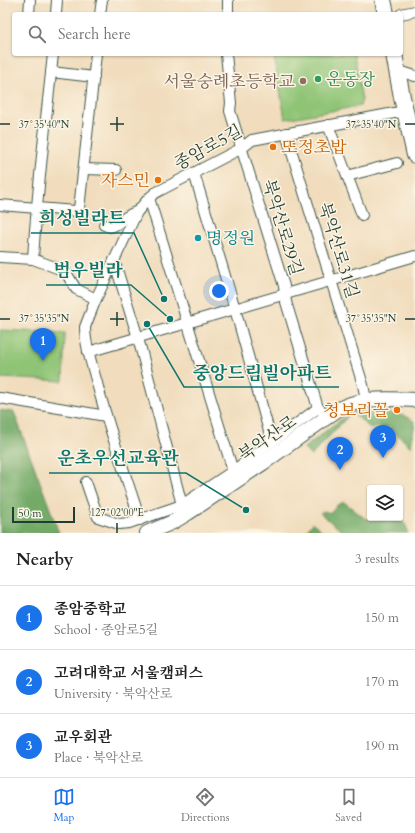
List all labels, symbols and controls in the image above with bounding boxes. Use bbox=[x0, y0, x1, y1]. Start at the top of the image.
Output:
search box bbox=[12, 12, 403, 56]
icon: search bbox=[26, 23, 48, 45]
text: Search here bbox=[58, 24, 131, 44]
place label: 운동장 bbox=[326, 68, 376, 91]
place label: 서울숭례초등학교 bbox=[164, 70, 296, 93]
marker: 운동장 bbox=[313, 74, 323, 84]
marker: 서울숭례초등학교 bbox=[298, 76, 308, 86]
text: 37°35'40"N bbox=[19, 118, 70, 132]
text: 37°35'40"N bbox=[346, 118, 397, 132]
street label: 종암로5길 bbox=[170, 119, 246, 176]
place label: 또정초밥 bbox=[281, 136, 347, 159]
marker: 또정초밥 bbox=[268, 142, 278, 152]
place label: 자스민 bbox=[101, 169, 150, 192]
marker: 자스민 bbox=[153, 175, 163, 185]
street label: 북악산로29길 bbox=[257, 176, 308, 278]
street label: 북악산로31길 bbox=[313, 199, 364, 301]
callout: 희성빌라트 bbox=[31, 203, 134, 233]
text: 희성빌라트 bbox=[39, 206, 126, 231]
place label: 명정원 bbox=[206, 227, 255, 250]
marker: 명정원 bbox=[193, 233, 203, 243]
callout: 범우빌라 bbox=[46, 255, 131, 285]
text: 범우빌라 bbox=[53, 258, 123, 283]
your location bbox=[209, 281, 229, 301]
text: 37°35'35"N bbox=[19, 312, 70, 326]
text: 37°35'35"N bbox=[346, 312, 397, 326]
pin: 1 bbox=[30, 328, 56, 361]
callout: 중앙드림빌아파트 bbox=[184, 357, 339, 387]
text: 중앙드림빌아파트 bbox=[192, 361, 332, 386]
place label: 청보리꼴 bbox=[323, 399, 390, 422]
marker: 청보리꼴 bbox=[392, 405, 402, 415]
street label: 북악산로 bbox=[234, 410, 301, 467]
pin: 3 bbox=[370, 425, 396, 458]
pin: 2 bbox=[327, 437, 353, 470]
callout: 운초우선교육관 bbox=[49, 443, 186, 473]
text: 운초우선교육관 bbox=[57, 446, 179, 471]
map controls bbox=[367, 485, 403, 521]
button: layers bbox=[367, 485, 403, 521]
scale bar bbox=[12, 505, 75, 524]
text: 50 m bbox=[18, 506, 42, 521]
text: 127°02'00"E bbox=[90, 506, 144, 520]
text: Nearby bbox=[16, 548, 73, 571]
text: 3 results bbox=[355, 550, 399, 568]
text: 종암중학교 bbox=[54, 599, 126, 619]
text: 1 bbox=[26, 609, 32, 627]
text: 150 m bbox=[365, 609, 399, 627]
text: School · 종암로5길 bbox=[54, 621, 158, 639]
text: 고려대학교 서울캠퍼스 bbox=[54, 663, 203, 683]
text: 2 bbox=[26, 673, 32, 691]
text: 170 m bbox=[365, 673, 399, 691]
text: University · 북악산로 bbox=[54, 685, 172, 703]
text: 교우회관 bbox=[54, 727, 112, 747]
text: 3 bbox=[26, 737, 32, 755]
text: 190 m bbox=[365, 737, 399, 755]
text: Place · 북악산로 bbox=[54, 749, 143, 767]
tab: Map bbox=[53, 786, 75, 825]
tab: Directions bbox=[181, 786, 229, 825]
tab: Saved bbox=[335, 786, 362, 825]

